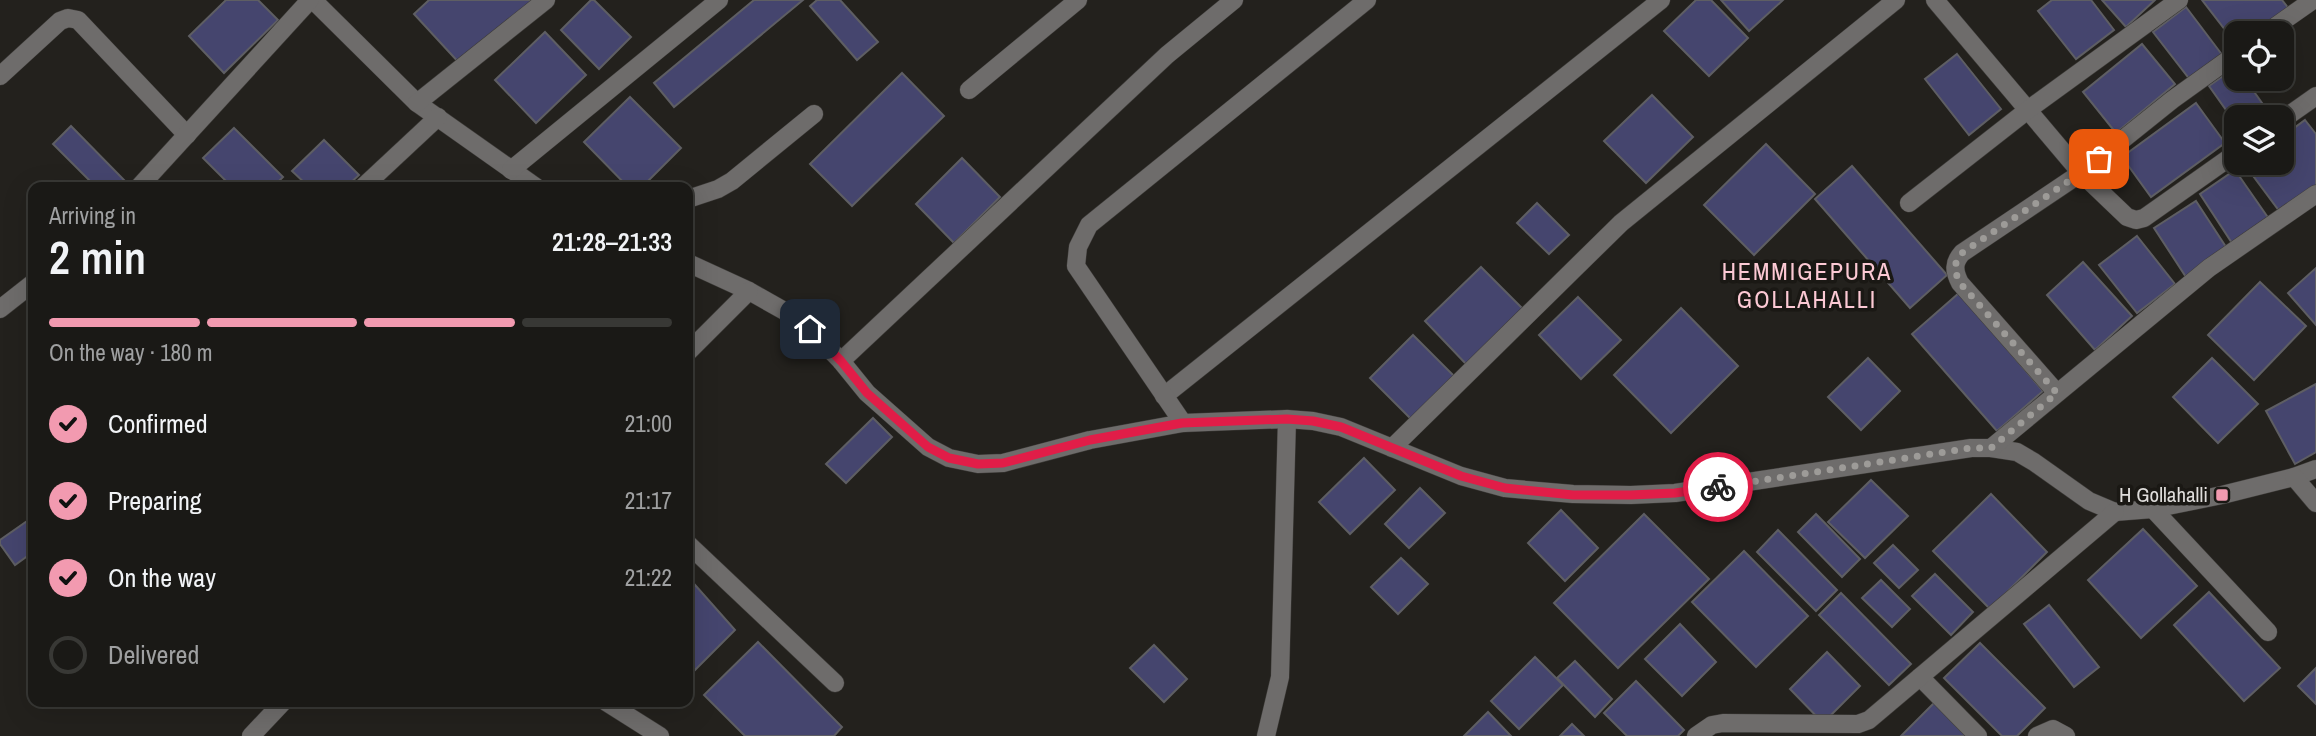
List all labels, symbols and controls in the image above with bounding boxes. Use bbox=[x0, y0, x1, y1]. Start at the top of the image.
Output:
map controls bbox=[2224, 21, 2294, 175]
button: locate bbox=[2224, 21, 2294, 91]
button: layers bbox=[2224, 105, 2294, 175]
pin bbox=[2069, 129, 2129, 189]
icon: bag bbox=[2080, 140, 2118, 178]
text: Arriving in bbox=[49, 200, 136, 231]
text: 21:28–21:33 bbox=[552, 224, 672, 259]
text: 2 min bbox=[49, 226, 146, 288]
district label: HEMMIGEPURA GOLLAHALLI bbox=[1722, 255, 1892, 315]
pin bbox=[780, 299, 840, 359]
icon: home bbox=[791, 310, 829, 348]
text: On the way · 180 m bbox=[49, 337, 213, 368]
icon: check bbox=[49, 405, 87, 443]
text: Confirmed bbox=[108, 406, 208, 441]
text: 21:00 bbox=[625, 408, 672, 439]
courier bbox=[1683, 452, 1753, 522]
icon: bike bbox=[1699, 468, 1737, 506]
place label: H Gollahalli bbox=[2119, 480, 2208, 509]
icon: check bbox=[49, 482, 87, 520]
text: Preparing bbox=[108, 483, 202, 518]
text: 21:17 bbox=[625, 485, 672, 516]
marker: H Gollahalli bbox=[2214, 487, 2230, 503]
icon: check bbox=[49, 559, 87, 597]
text: On the way bbox=[108, 560, 216, 595]
text: 21:22 bbox=[625, 562, 672, 593]
text: Delivered bbox=[108, 637, 199, 672]

